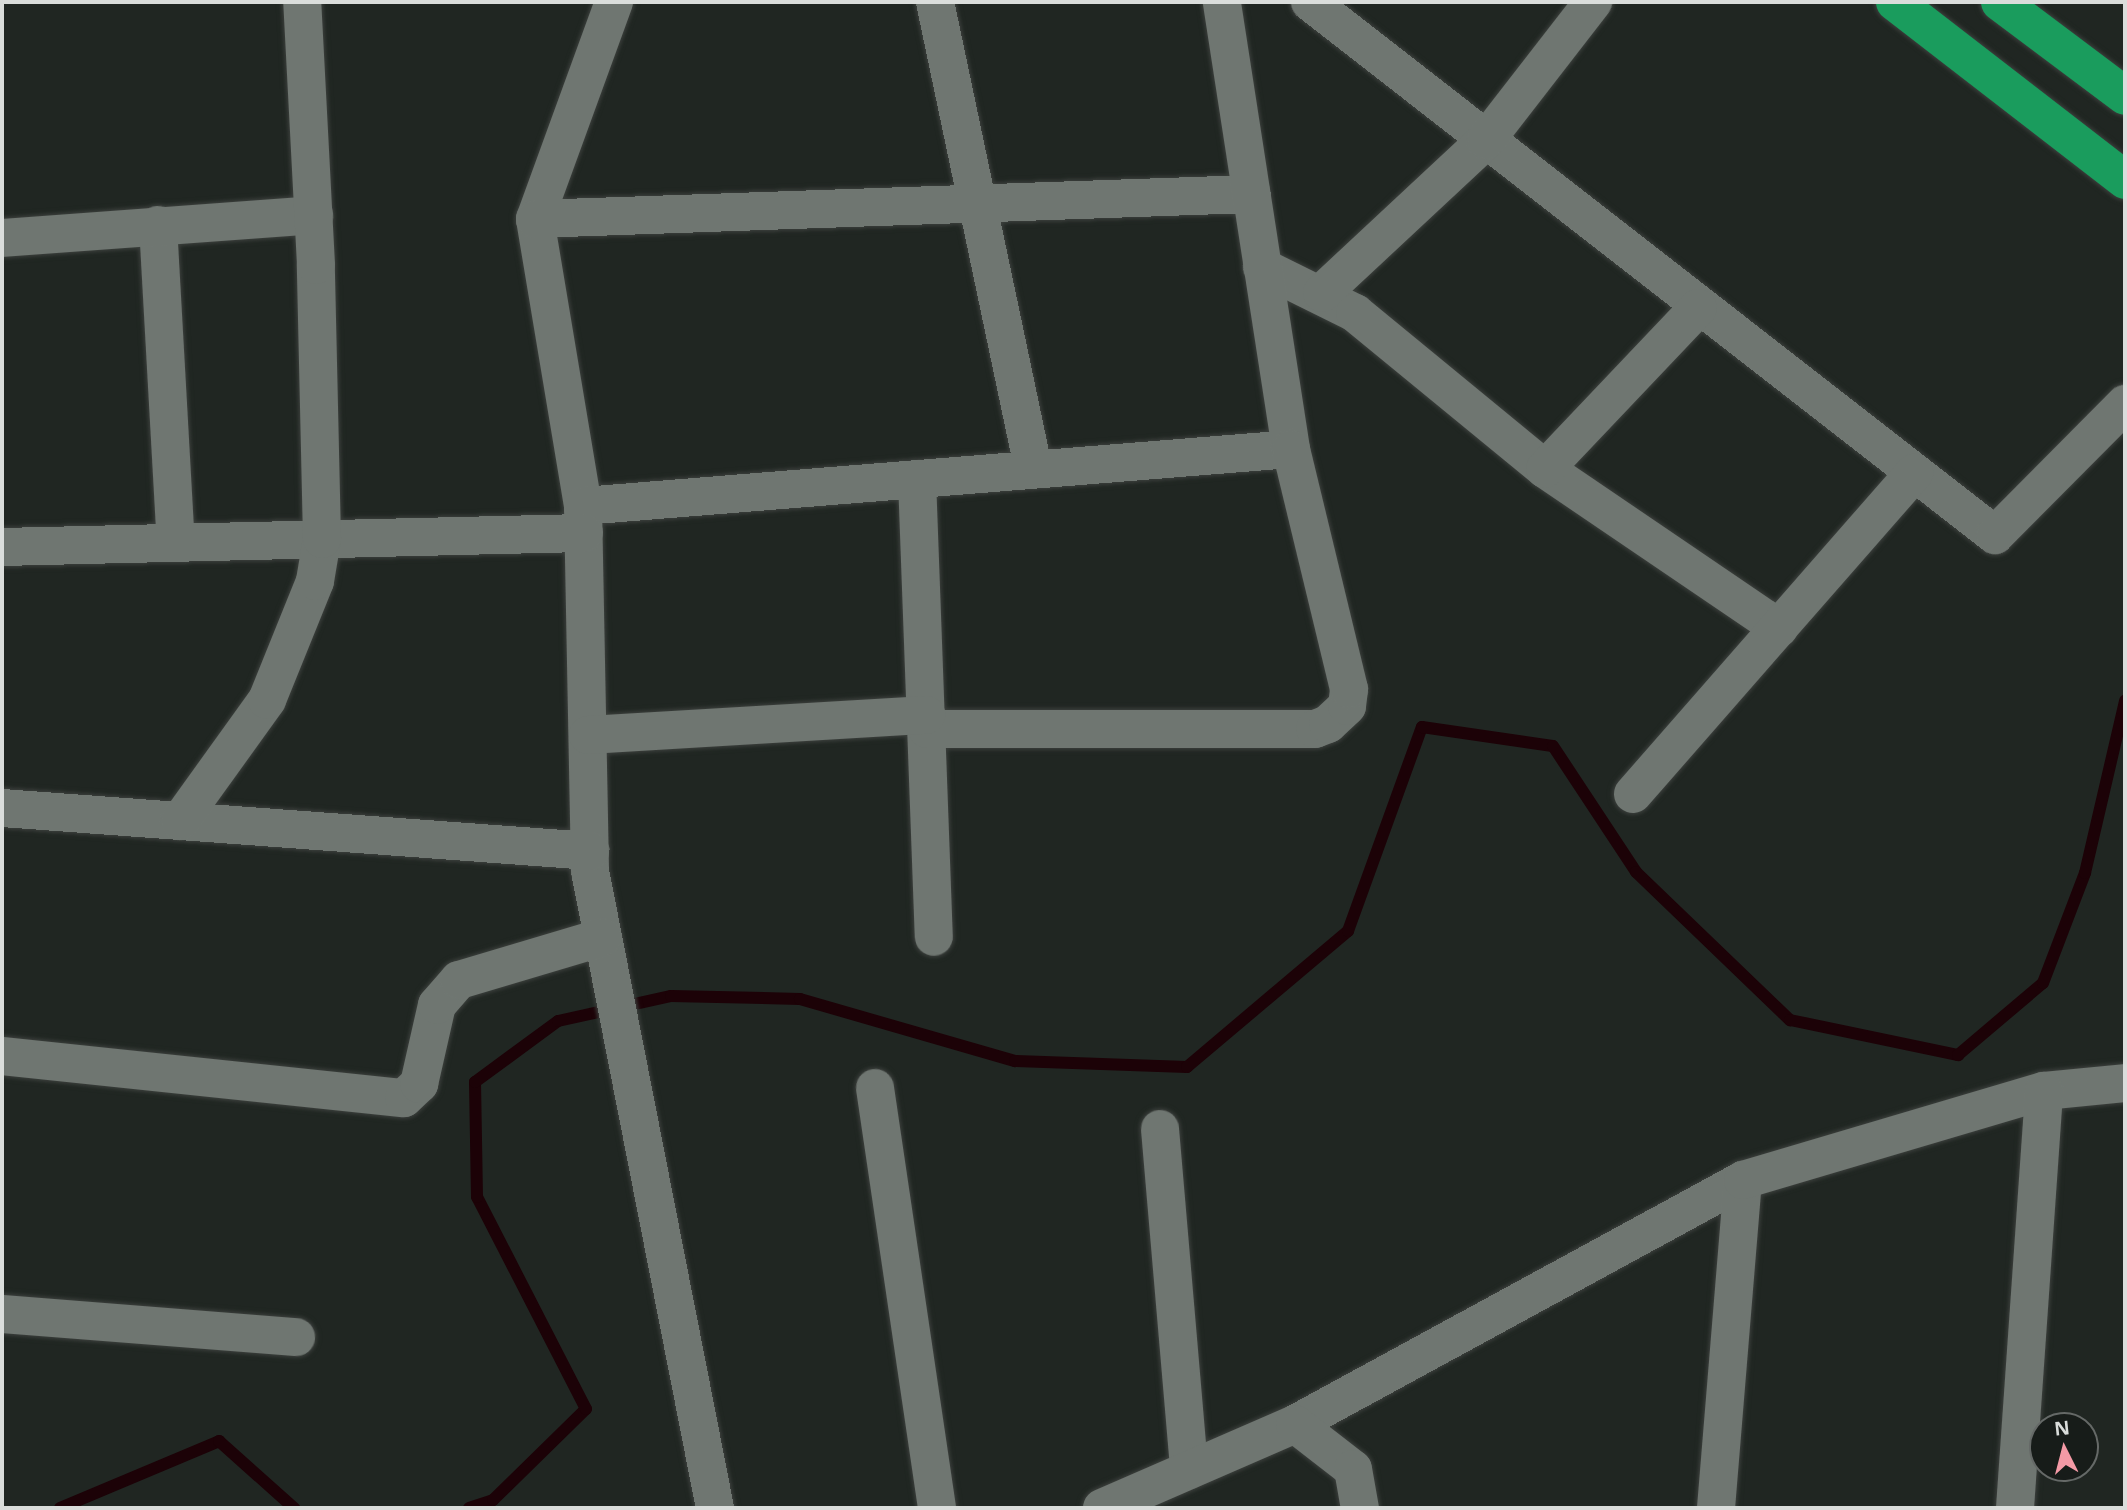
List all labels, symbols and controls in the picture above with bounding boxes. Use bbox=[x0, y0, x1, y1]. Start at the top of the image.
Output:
north arrow bbox=[2029, 1412, 2099, 1482]
text: N bbox=[2053, 1414, 2071, 1442]

